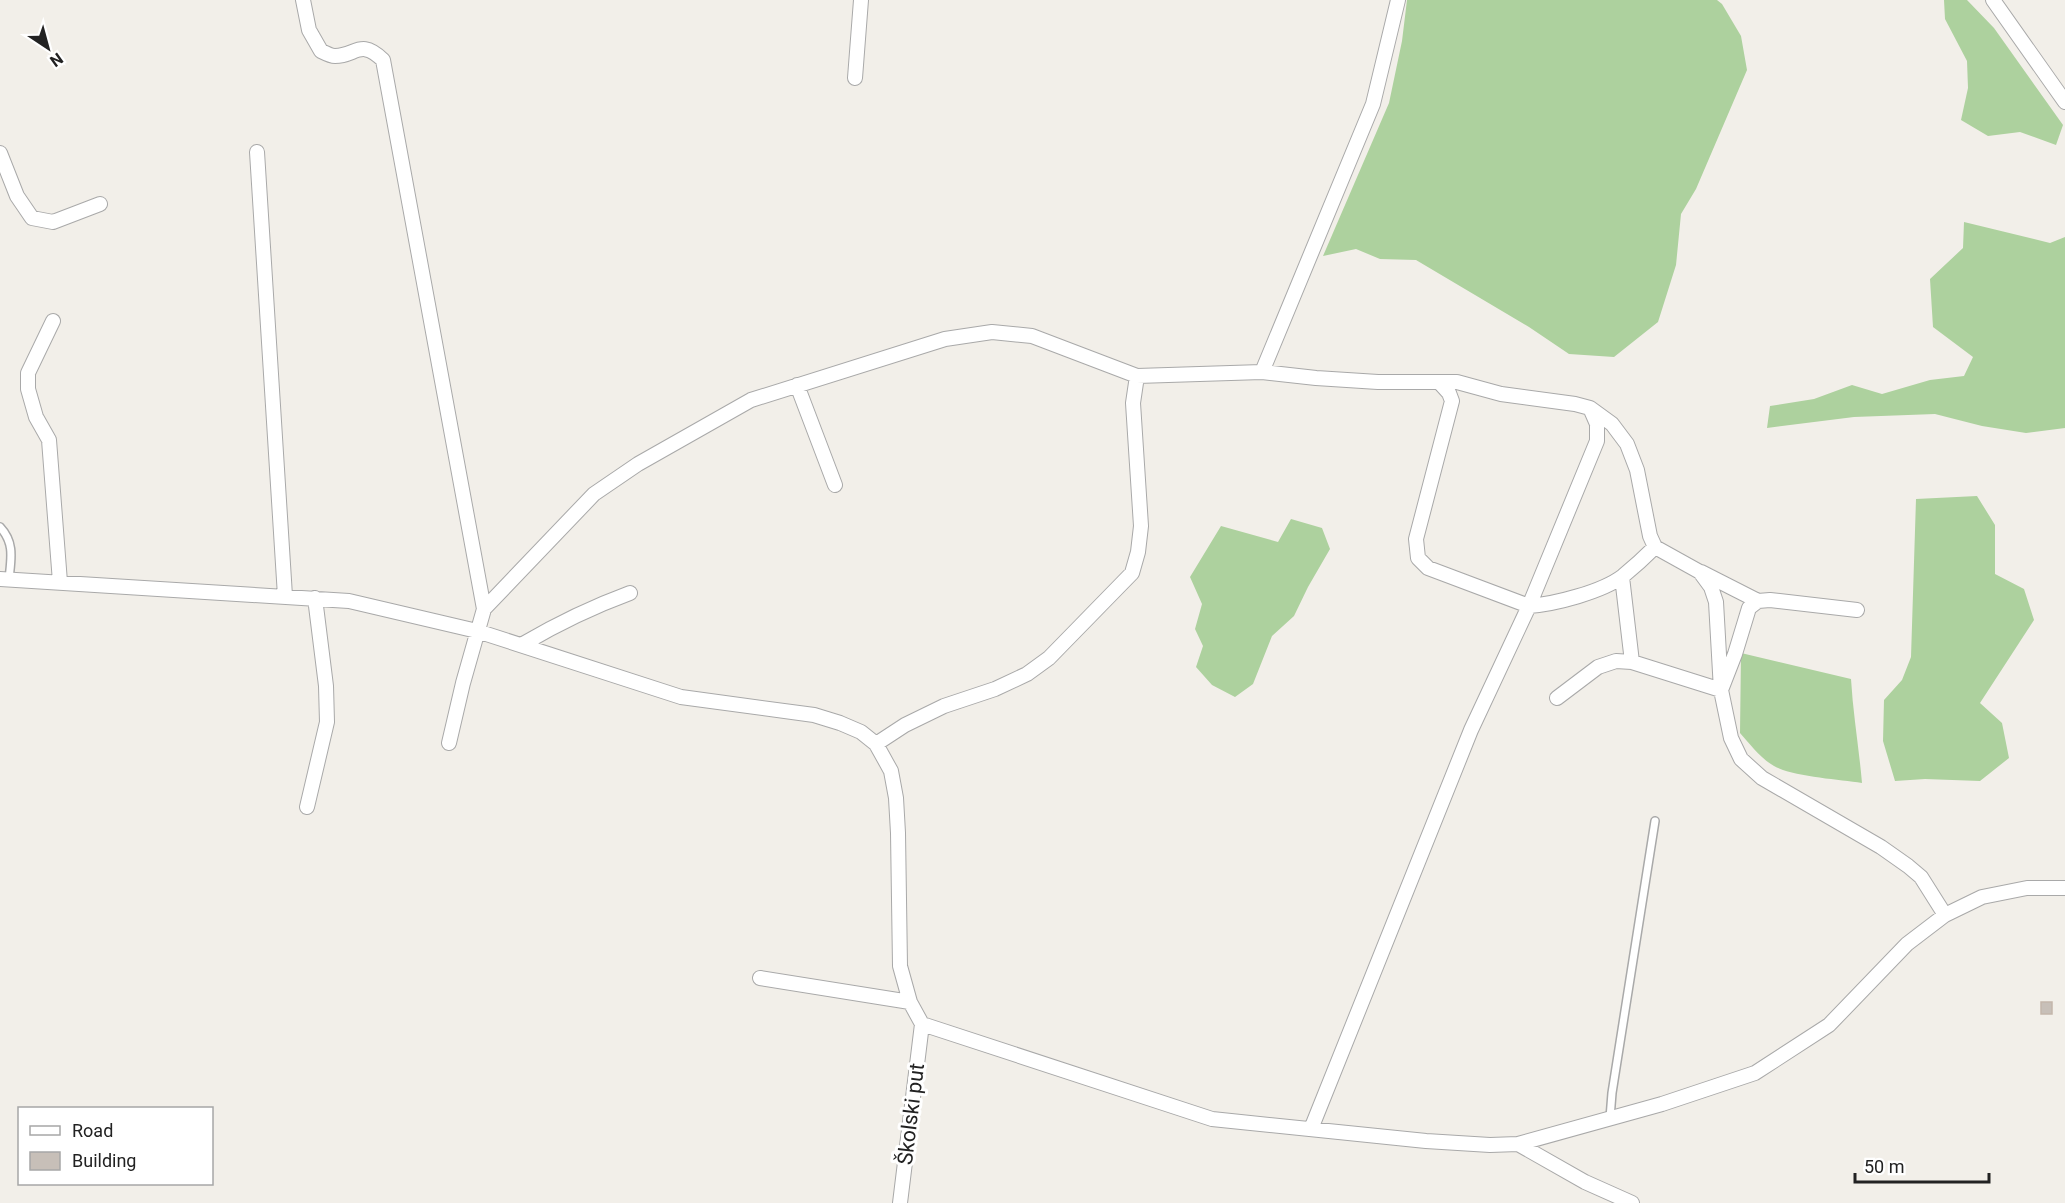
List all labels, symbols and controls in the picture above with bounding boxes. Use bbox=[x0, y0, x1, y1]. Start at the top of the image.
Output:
north arrow bbox=[18, 18, 78, 78]
text: N bbox=[46, 49, 67, 71]
street label: Školski put bbox=[893, 1062, 929, 1166]
legend bbox=[18, 1107, 213, 1185]
text: Road bbox=[72, 1120, 113, 1141]
scale bar bbox=[1855, 1146, 1988, 1184]
text: Building bbox=[72, 1150, 136, 1171]
text: 50 m bbox=[1864, 1156, 1904, 1177]

